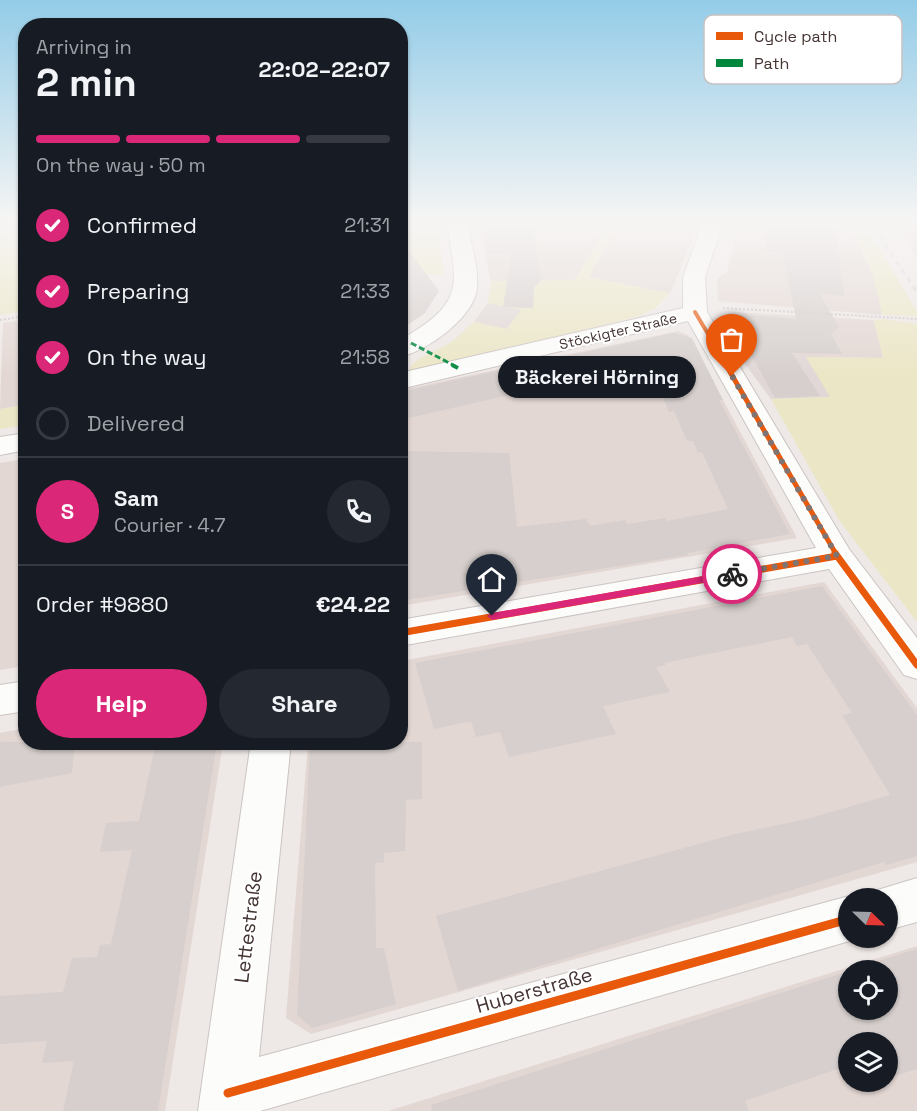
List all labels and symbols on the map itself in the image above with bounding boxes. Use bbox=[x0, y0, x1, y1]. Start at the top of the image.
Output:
legend bbox=[704, 15, 902, 84]
text: Cycle path bbox=[754, 26, 837, 47]
text: Path bbox=[754, 53, 789, 74]
street label: Stöckigter Straße bbox=[557, 309, 679, 353]
pin bbox=[706, 314, 757, 376]
callout: Bäckerei Hörning bbox=[498, 355, 696, 397]
courier bbox=[702, 544, 762, 604]
pin bbox=[466, 554, 517, 616]
street label: Lettestraße bbox=[228, 869, 268, 985]
north arrow bbox=[838, 888, 898, 948]
street label: Huberstraße bbox=[473, 961, 595, 1019]

